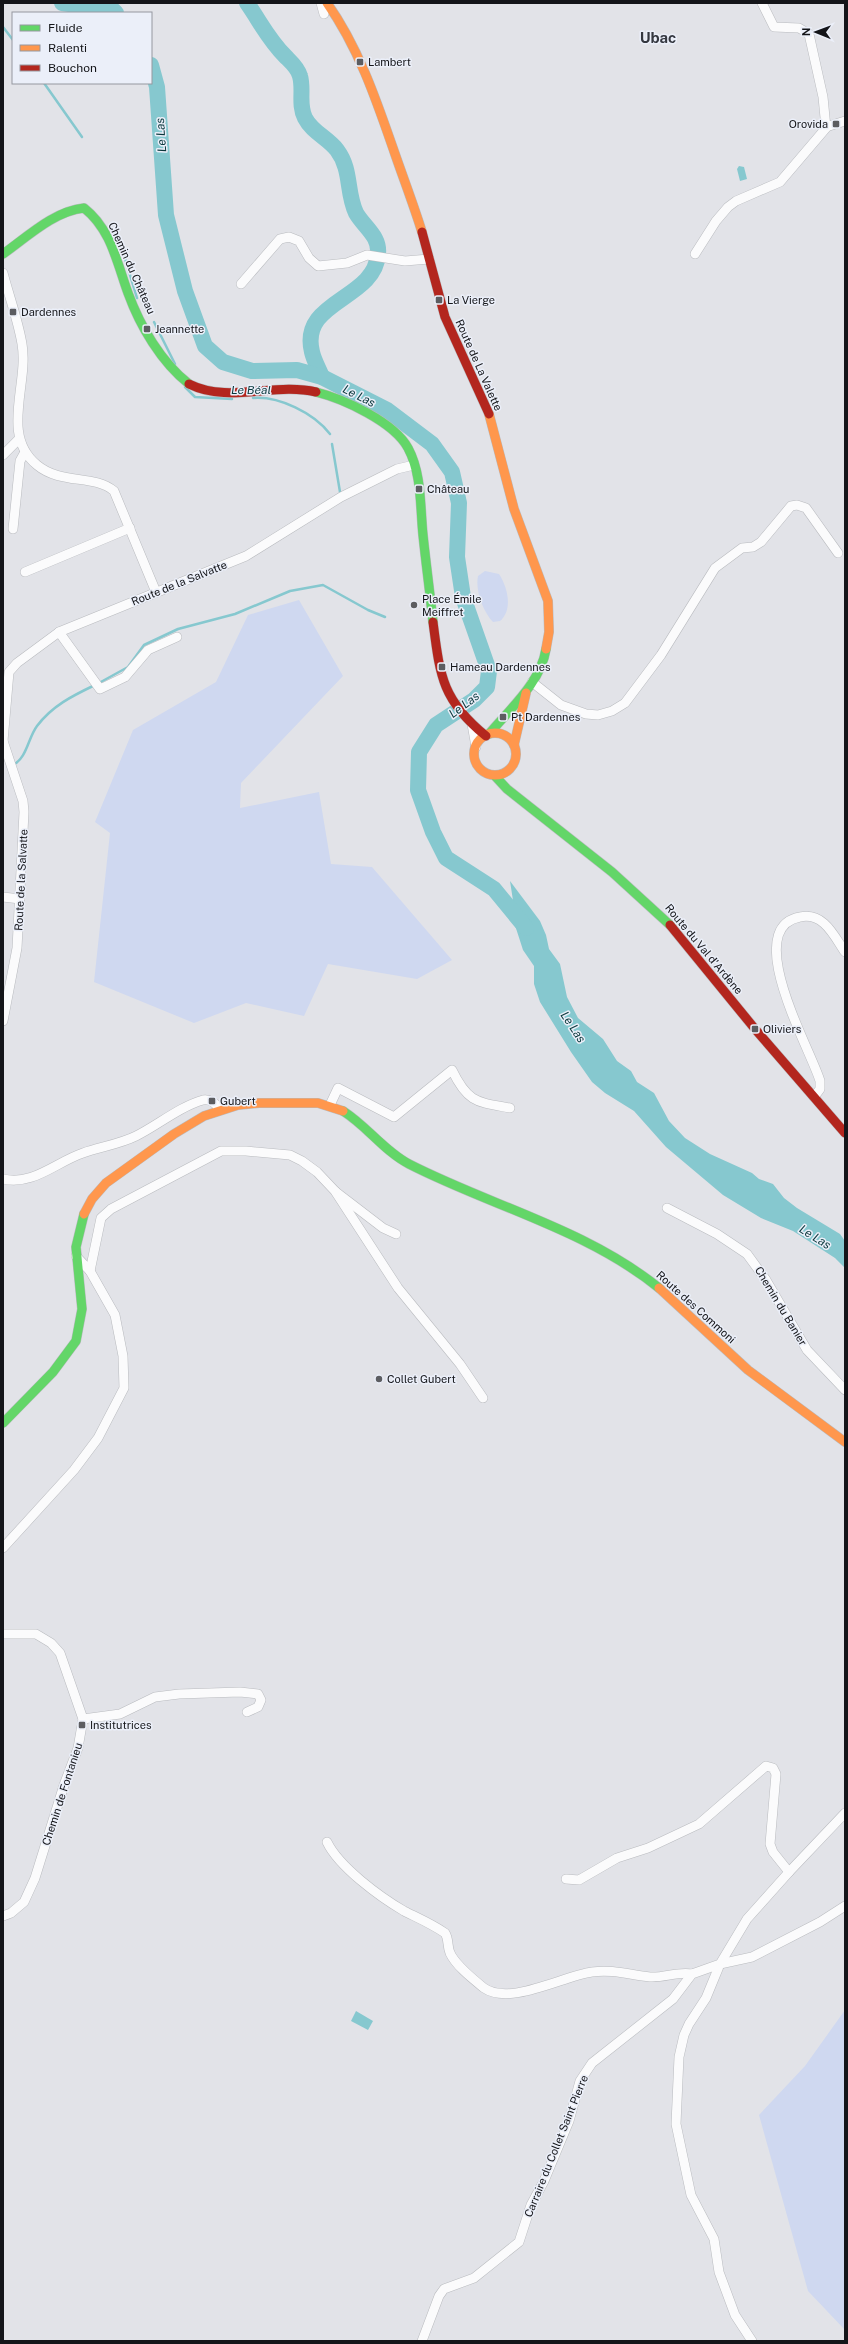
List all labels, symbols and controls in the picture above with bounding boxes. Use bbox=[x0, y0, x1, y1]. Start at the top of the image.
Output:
legend bbox=[12, 12, 152, 84]
north arrow bbox=[796, 12, 836, 52]
text: Fluide bbox=[48, 21, 83, 35]
text: N bbox=[800, 27, 812, 36]
district label: Ubac bbox=[640, 29, 676, 46]
text: Ralenti bbox=[48, 41, 87, 55]
place label: Lambert bbox=[368, 56, 411, 68]
marker: Lambert bbox=[355, 57, 365, 67]
text: Bouchon bbox=[48, 61, 97, 75]
water label: Le Las bbox=[153, 117, 169, 153]
place label: Orovida bbox=[789, 118, 828, 130]
marker: Orovida bbox=[831, 119, 841, 129]
street label: Chemin du Château bbox=[106, 220, 158, 316]
place label: La Vierge bbox=[447, 294, 495, 306]
marker: La Vierge bbox=[434, 295, 444, 305]
place label: Dardennes bbox=[21, 306, 77, 318]
marker: Dardennes bbox=[8, 307, 18, 317]
street label: Route de La Valette bbox=[453, 317, 505, 413]
place label: Jeannette bbox=[155, 323, 204, 335]
marker: Jeannette bbox=[142, 324, 152, 334]
water label: Le Las bbox=[340, 382, 378, 410]
water label: Le Béal bbox=[231, 383, 271, 397]
place label: Château bbox=[427, 483, 470, 495]
marker: Château bbox=[414, 484, 424, 494]
street label: Route de la Salvatte bbox=[129, 558, 229, 608]
place label: Place Émile Meiffret bbox=[422, 592, 481, 618]
marker: Place Émile Meiffret bbox=[409, 600, 419, 610]
place label: Hameau Dardennes bbox=[450, 661, 551, 673]
marker: Hameau Dardennes bbox=[437, 662, 447, 672]
water label: Le Las bbox=[446, 689, 482, 721]
place label: Pt Dardennes bbox=[511, 711, 581, 723]
marker: Pt Dardennes bbox=[498, 712, 508, 722]
street label: Route de la Salvatte bbox=[12, 829, 30, 931]
street label: Route du Val d'Ardène bbox=[663, 902, 745, 996]
water label: Le Las bbox=[558, 1009, 589, 1045]
place label: Oliviers bbox=[763, 1023, 802, 1035]
marker: Oliviers bbox=[750, 1024, 760, 1034]
place label: Gubert bbox=[220, 1095, 256, 1107]
marker: Gubert bbox=[207, 1096, 217, 1106]
water label: Le Las bbox=[797, 1222, 833, 1252]
street label: Chemin du Banier bbox=[753, 1264, 809, 1348]
street label: Route des Commoni bbox=[654, 1269, 738, 1345]
place label: Collet Gubert bbox=[387, 1373, 456, 1385]
marker: Collet Gubert bbox=[374, 1374, 384, 1384]
place label: Institutrices bbox=[90, 1719, 152, 1731]
marker: Institutrices bbox=[77, 1720, 87, 1730]
street label: Chemin de Fontanieu bbox=[40, 1741, 84, 1847]
street label: Carraire du Collet Saint Pierre bbox=[522, 2073, 590, 2219]

